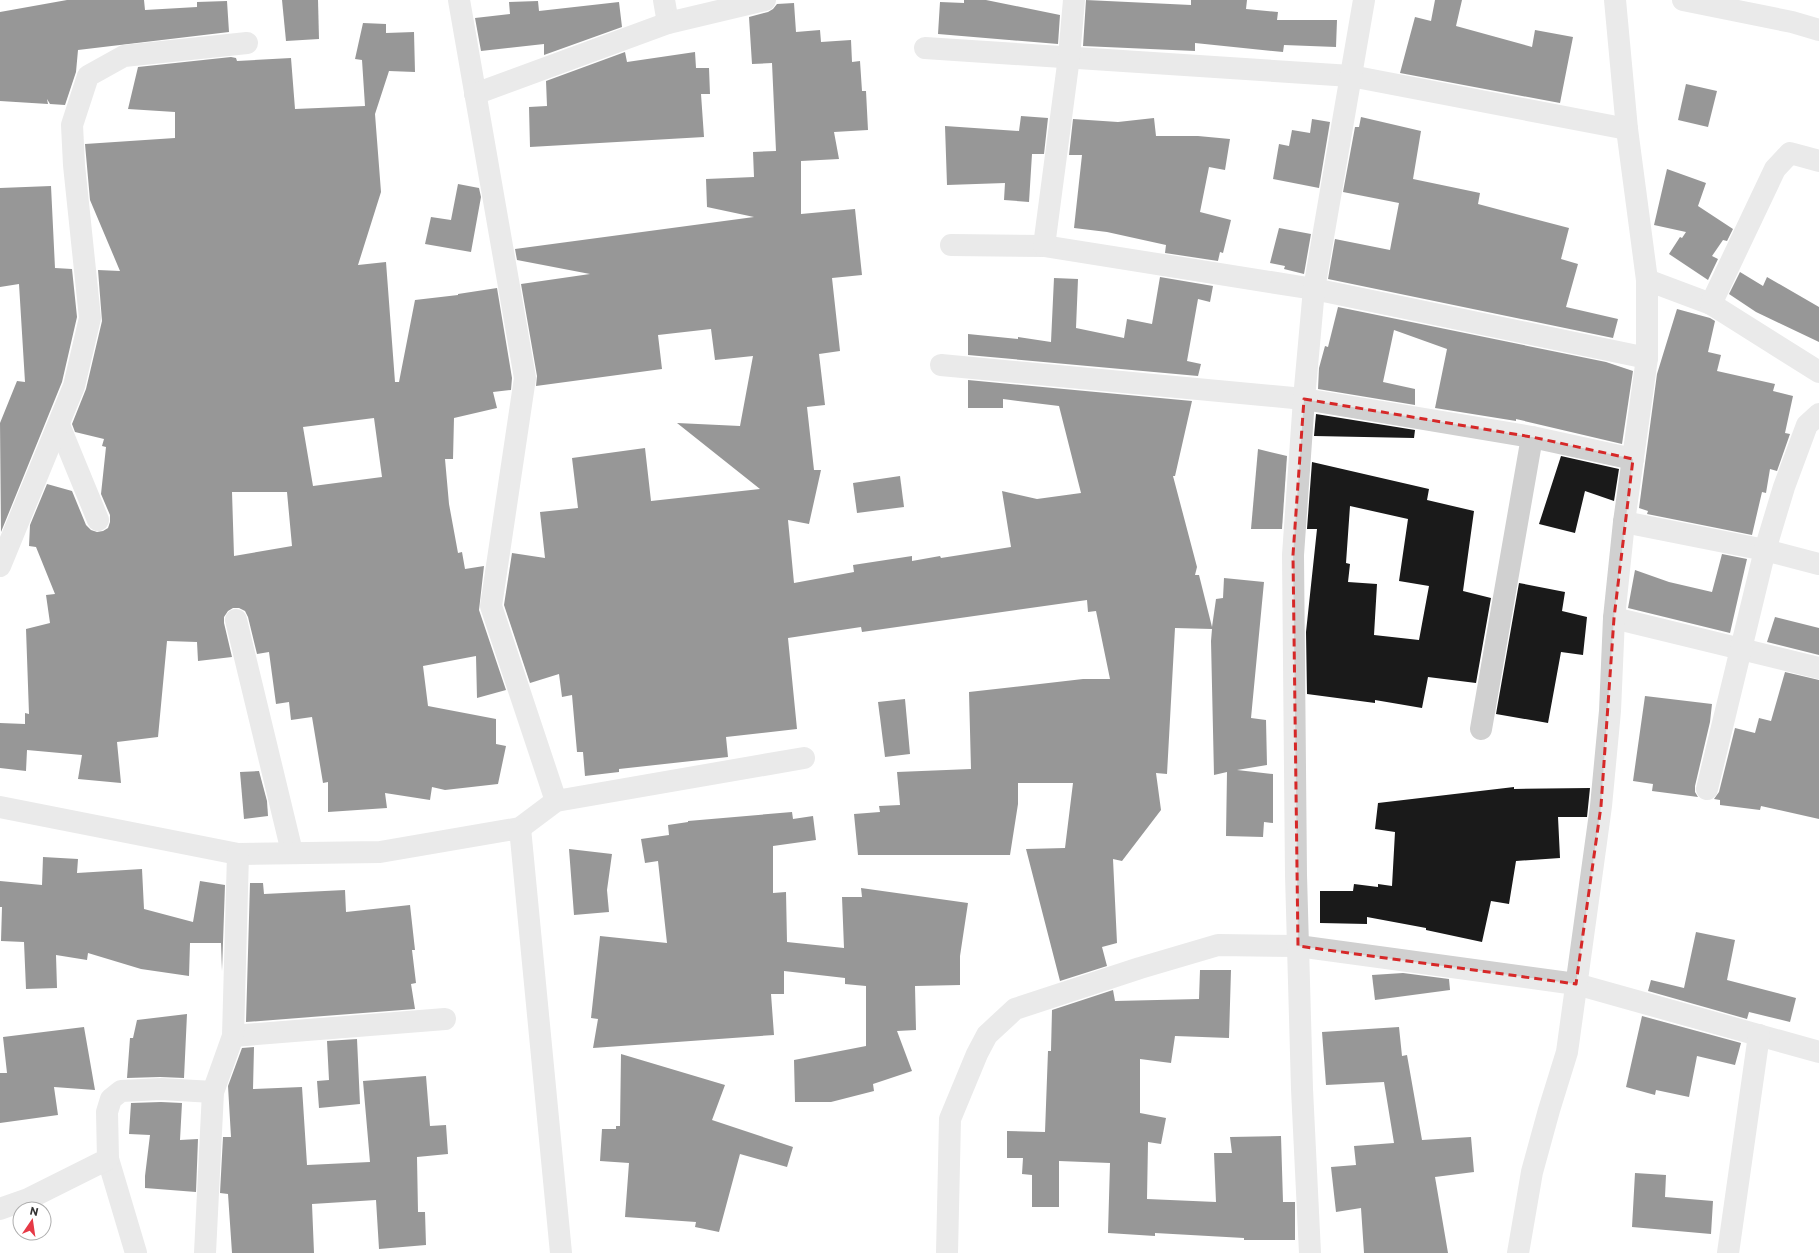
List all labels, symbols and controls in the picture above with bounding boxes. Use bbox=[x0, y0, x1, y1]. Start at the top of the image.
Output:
north arrow bbox=[12, 1201, 52, 1241]
text: N bbox=[29, 1204, 40, 1218]

